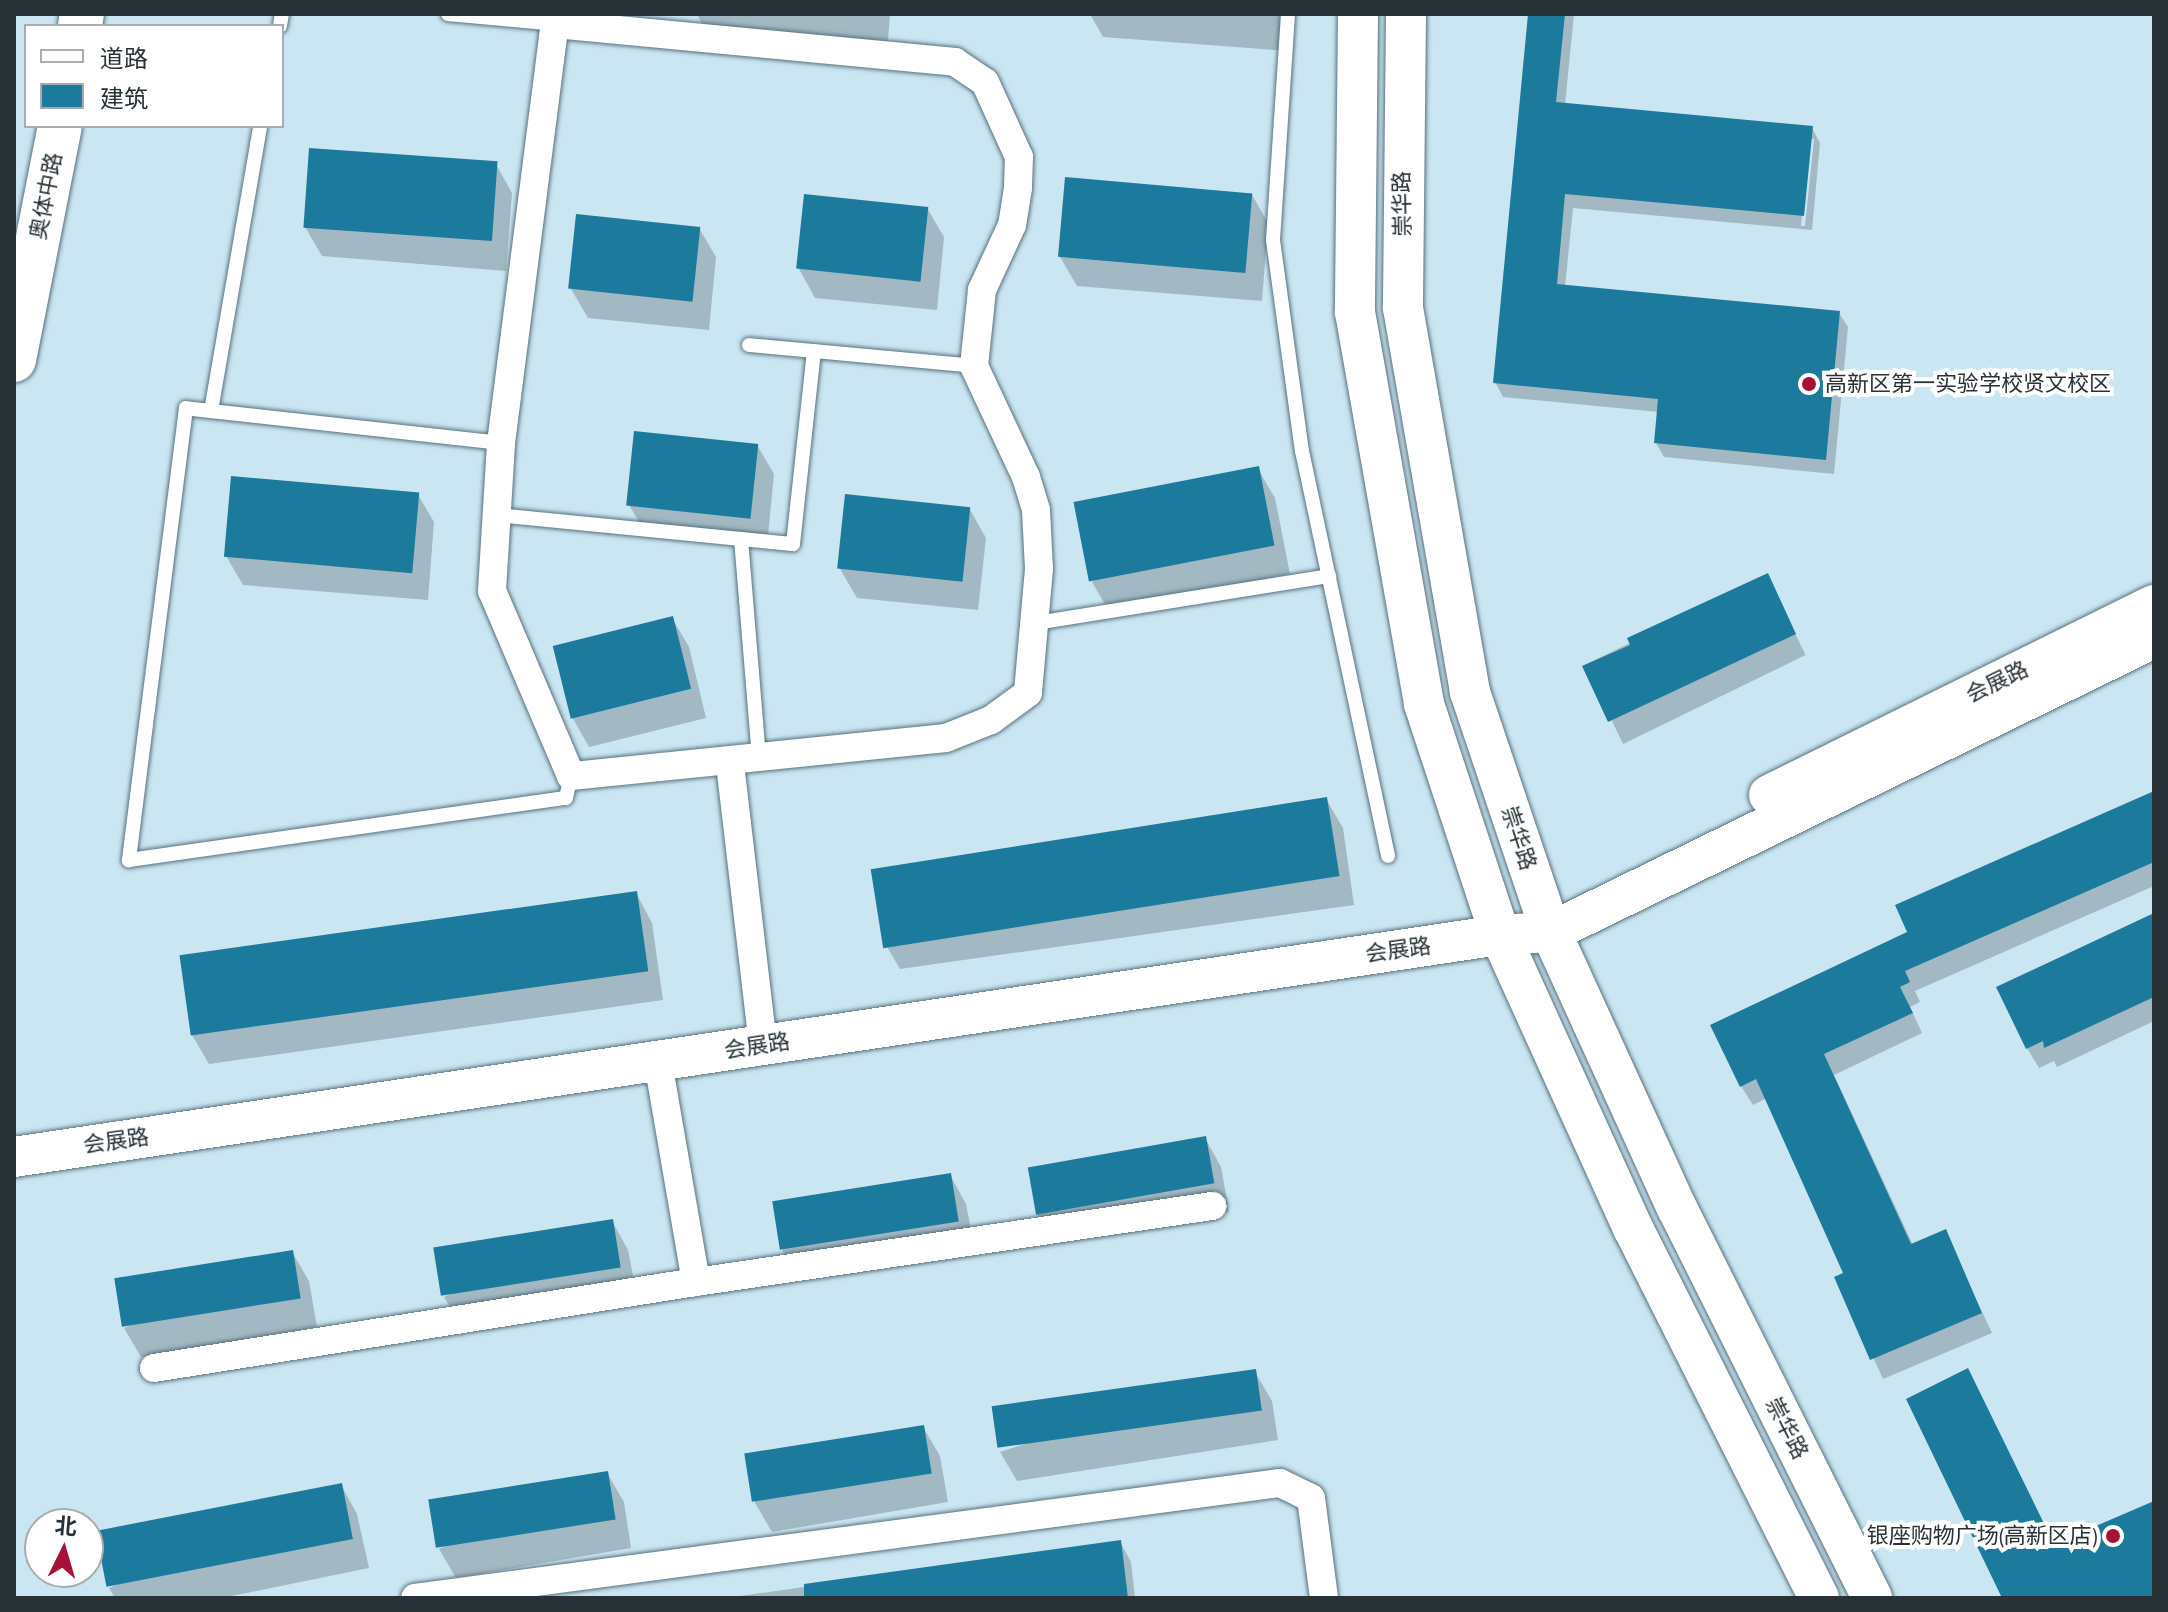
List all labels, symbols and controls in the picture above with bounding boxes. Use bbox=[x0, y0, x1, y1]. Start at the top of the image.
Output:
legend bbox=[24, 24, 284, 128]
text: 道路 bbox=[100, 43, 148, 74]
text: 建筑 bbox=[100, 83, 148, 114]
street label: 奥体中路 bbox=[25, 150, 67, 242]
street label: 崇华路 bbox=[1388, 171, 1416, 237]
place label: 高新区第一实验学校贤文校区 bbox=[1825, 371, 2111, 397]
marker: 高新区第一实验学校贤文校区 bbox=[1800, 375, 1818, 393]
street label: 会展路 bbox=[1962, 656, 2032, 708]
street label: 崇华路 bbox=[1496, 803, 1542, 873]
street label: 会展路 bbox=[1363, 932, 1433, 968]
street label: 会展路 bbox=[722, 1028, 792, 1064]
street label: 会展路 bbox=[81, 1123, 151, 1159]
street label: 崇华路 bbox=[1760, 1393, 1814, 1463]
north arrow bbox=[24, 1508, 104, 1588]
text: 北 bbox=[54, 1511, 78, 1541]
place label: 银座购物广场(高新区店) bbox=[1867, 1523, 2097, 1549]
marker: 银座购物广场(高新区店) bbox=[2104, 1527, 2122, 1545]

